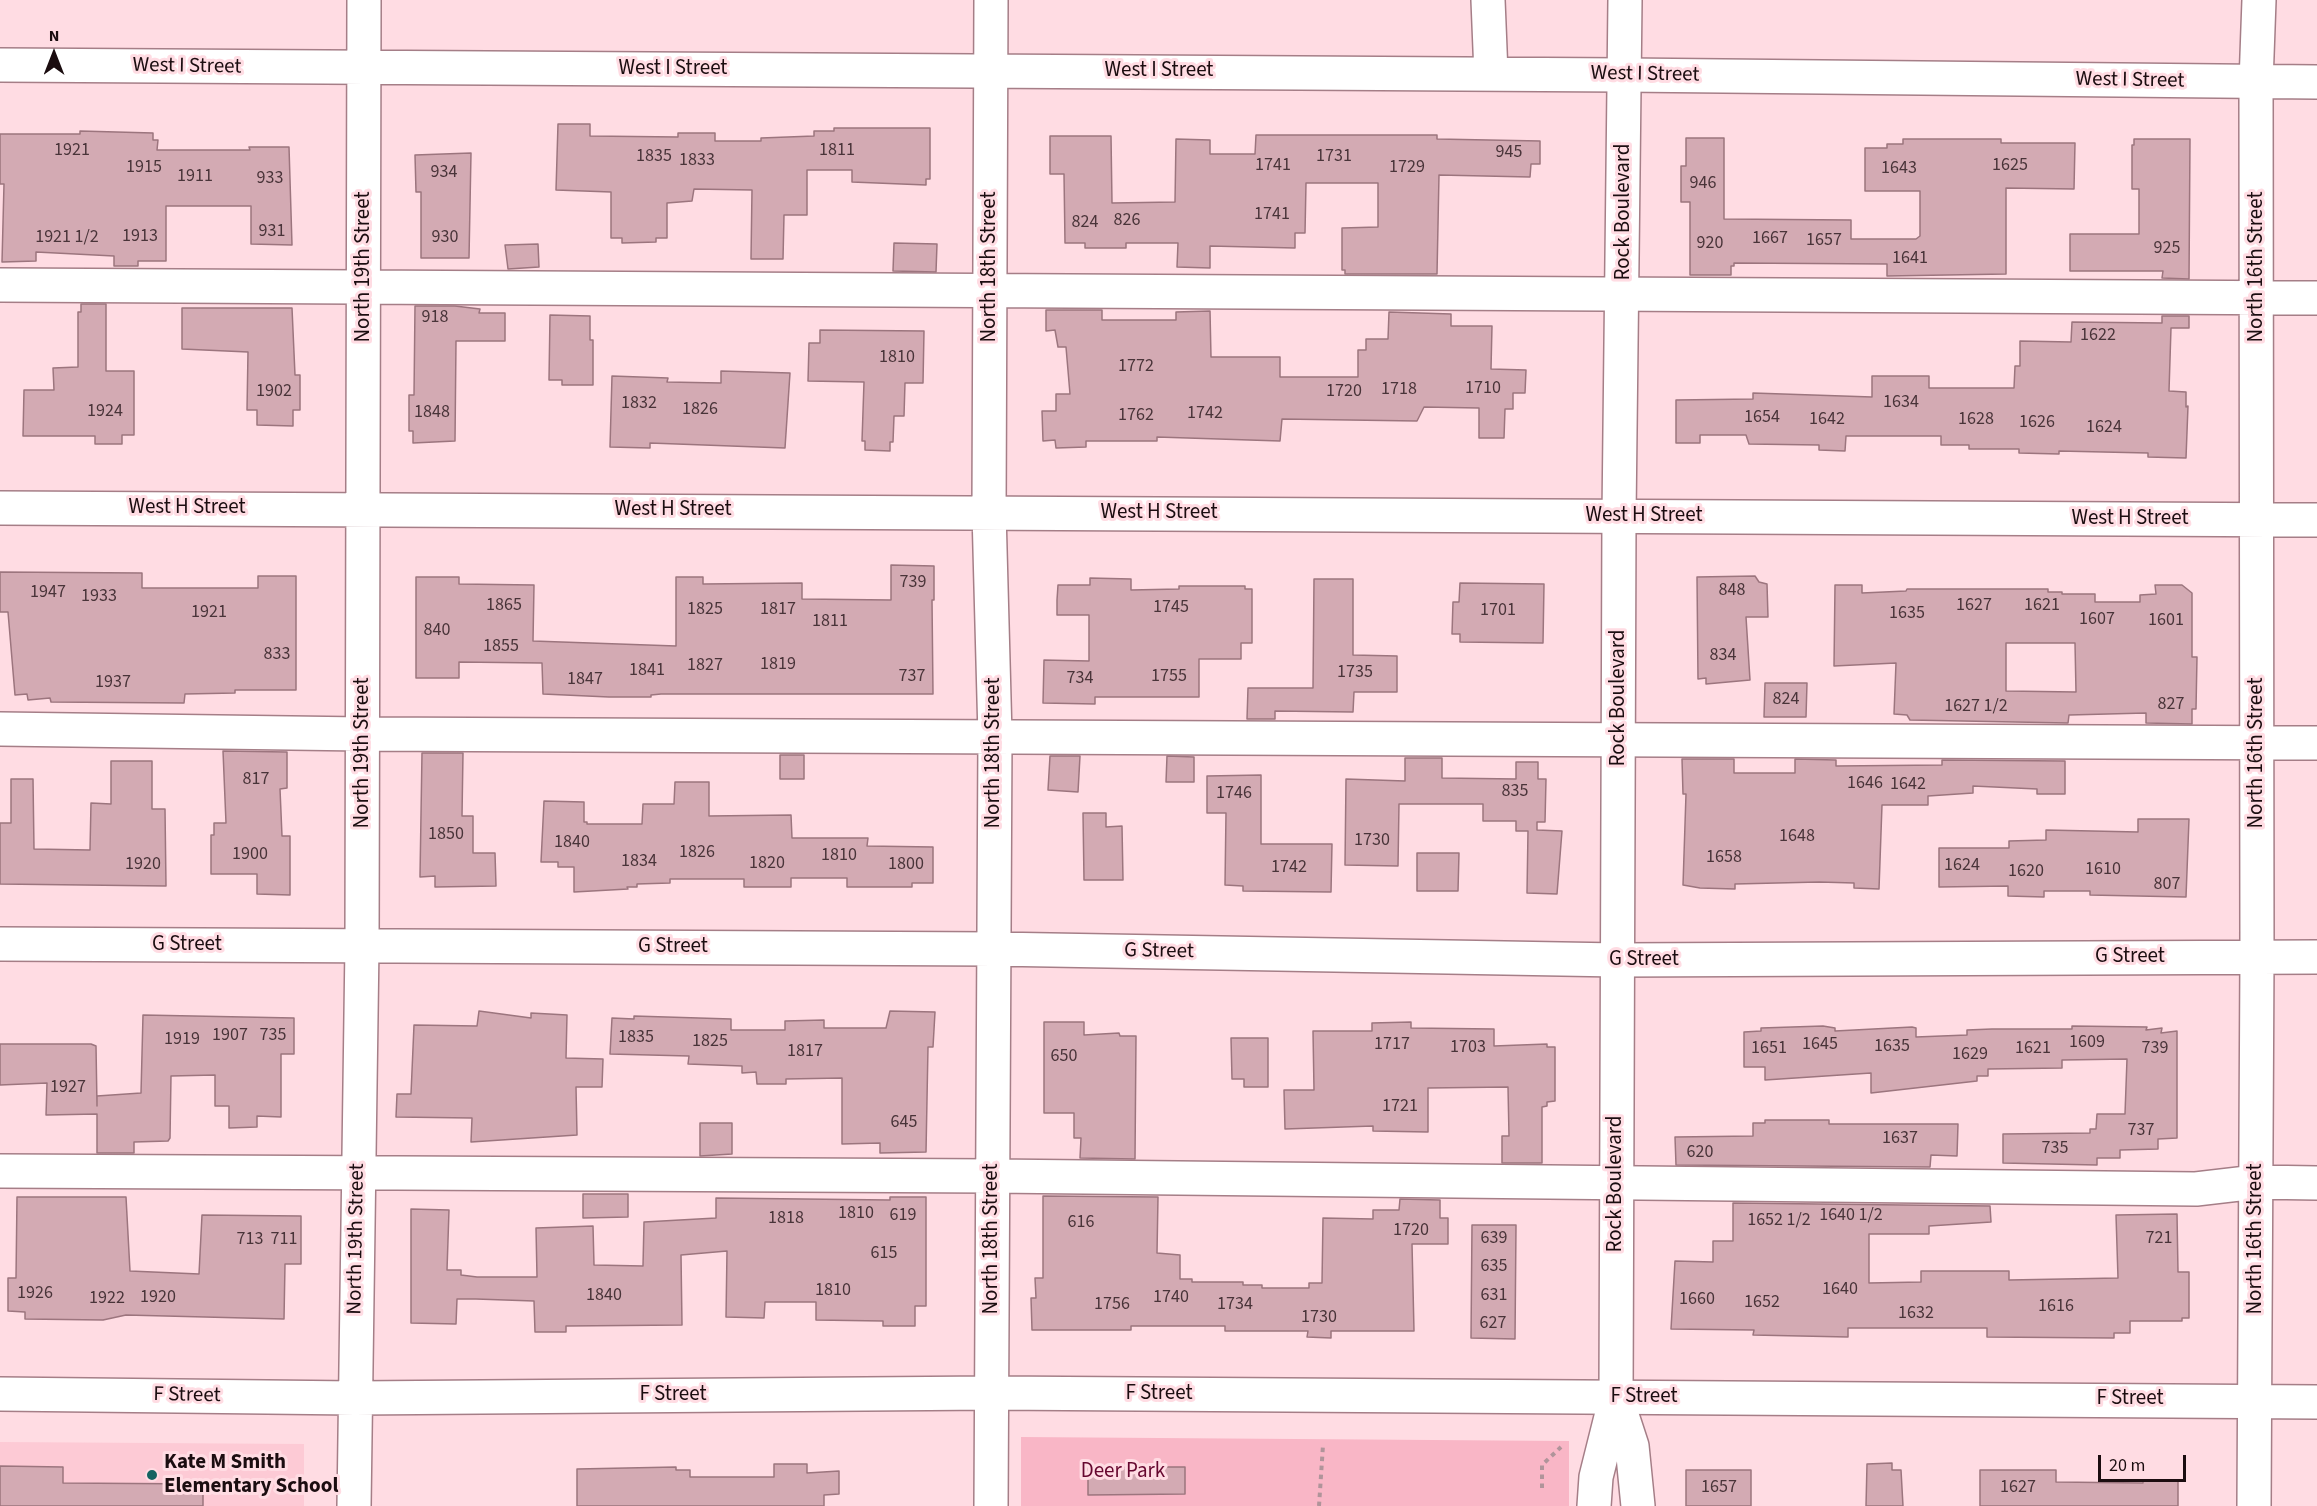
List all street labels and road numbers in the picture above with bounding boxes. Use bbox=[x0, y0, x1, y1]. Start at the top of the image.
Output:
street label: West I Street bbox=[132, 53, 242, 81]
street label: West I Street bbox=[619, 56, 727, 82]
street label: West I Street bbox=[1105, 58, 1213, 84]
street label: West I Street bbox=[1590, 61, 1700, 89]
street label: West I Street bbox=[2075, 67, 2185, 95]
street label: Rock Boulevard bbox=[1611, 143, 1637, 281]
street label: North 19th Street bbox=[351, 191, 377, 343]
street label: North 18th Street bbox=[977, 191, 1003, 343]
street label: North 16th Street bbox=[2244, 191, 2270, 343]
street label: West H Street bbox=[128, 495, 246, 521]
street label: West H Street bbox=[614, 497, 732, 523]
street label: West H Street bbox=[1100, 500, 1218, 526]
street label: West H Street bbox=[1585, 503, 1703, 529]
street label: West H Street bbox=[2071, 506, 2189, 532]
street label: Rock Boulevard bbox=[1606, 629, 1632, 767]
street label: North 19th Street bbox=[350, 677, 376, 829]
street label: North 18th Street bbox=[981, 677, 1007, 829]
street label: North 16th Street bbox=[2244, 677, 2270, 829]
street label: G Street bbox=[152, 932, 222, 958]
street label: G Street bbox=[638, 934, 708, 960]
street label: G Street bbox=[1124, 939, 1194, 965]
street label: G Street bbox=[2095, 944, 2165, 970]
street label: G Street bbox=[1609, 947, 1679, 973]
street label: Rock Boulevard bbox=[1603, 1115, 1629, 1253]
street label: North 19th Street bbox=[343, 1163, 371, 1315]
street label: North 18th Street bbox=[979, 1163, 1005, 1315]
street label: North 16th Street bbox=[2243, 1163, 2269, 1315]
street label: F Street bbox=[1125, 1381, 1193, 1407]
street label: F Street bbox=[639, 1382, 707, 1408]
street label: F Street bbox=[153, 1383, 221, 1409]
street label: F Street bbox=[1610, 1384, 1678, 1410]
street label: F Street bbox=[2096, 1386, 2164, 1412]

